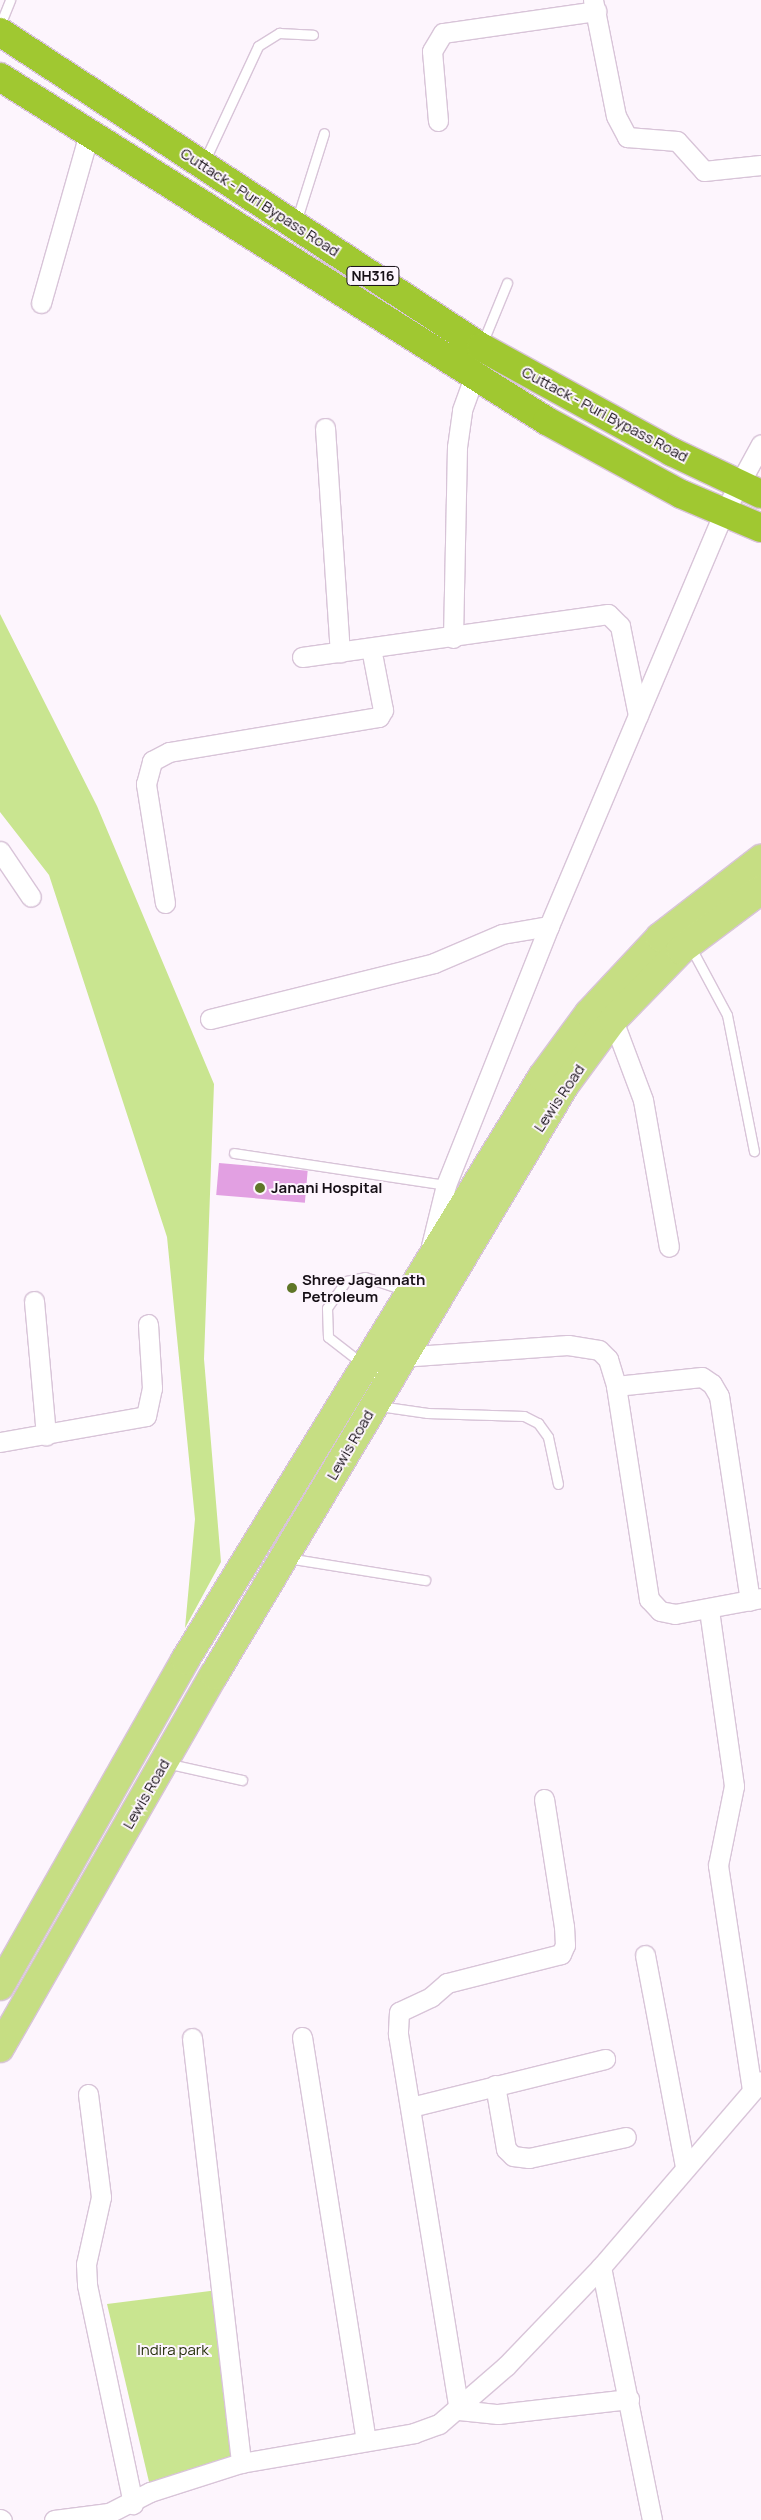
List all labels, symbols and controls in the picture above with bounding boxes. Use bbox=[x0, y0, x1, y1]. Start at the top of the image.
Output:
street label: Cuttack - Puri Bypass Road bbox=[177, 144, 343, 260]
road number: NH316 bbox=[346, 264, 400, 288]
street label: Cuttack - Puri Bypass Road bbox=[519, 362, 691, 466]
street label: Lewis Road bbox=[530, 1061, 588, 1135]
place label: Janani Hospital bbox=[271, 1179, 383, 1197]
marker: Janani Hospital bbox=[253, 1181, 267, 1195]
place label: Shree Jagannath Petroleum bbox=[302, 1270, 425, 1305]
marker: Shree Jagannath Petroleum bbox=[286, 1282, 298, 1294]
street label: Lewis Road bbox=[323, 1407, 377, 1483]
street label: Lewis Road bbox=[119, 1756, 173, 1832]
park label: Indira park bbox=[137, 2341, 209, 2359]

